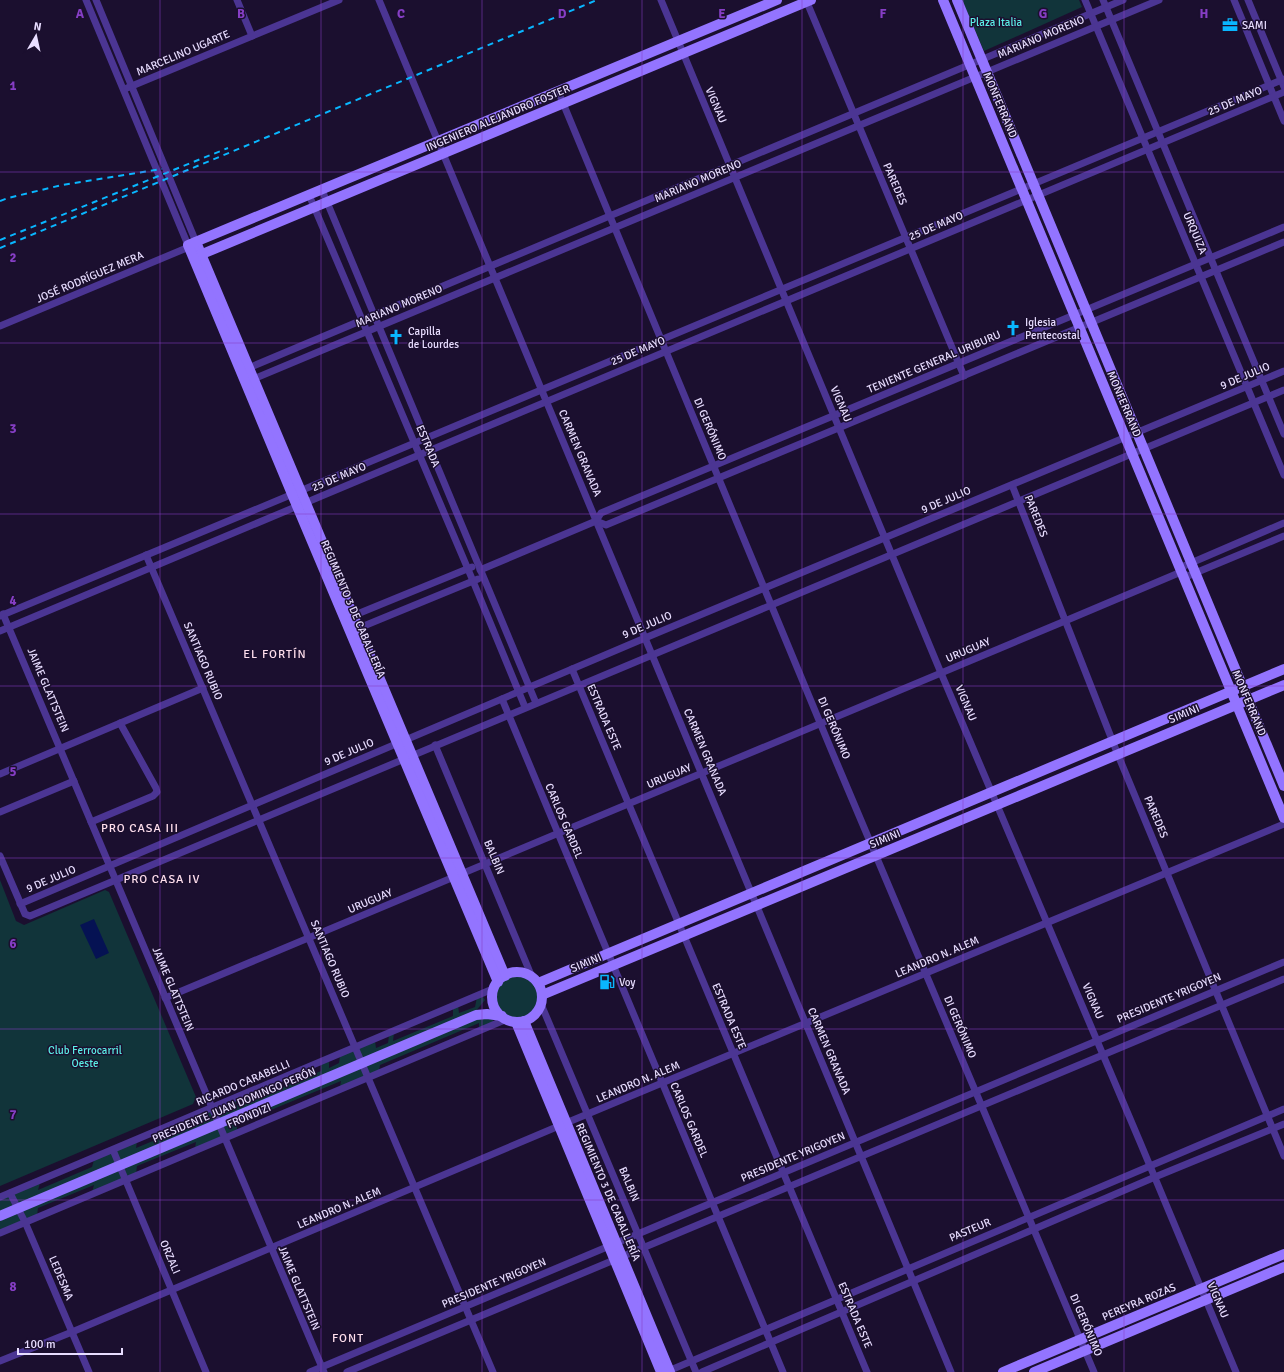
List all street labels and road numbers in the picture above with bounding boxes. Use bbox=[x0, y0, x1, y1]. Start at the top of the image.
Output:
street label: MARIANO MORENO bbox=[996, 13, 1086, 61]
street label: MARCELINO UGARTE bbox=[134, 27, 232, 79]
street label: MONFERRAND bbox=[980, 70, 1020, 140]
street label: INGENIERO ALEJANDRO FOSTER bbox=[424, 82, 572, 154]
street label: 25 DE MAYO bbox=[1206, 84, 1264, 118]
street label: VIGNAU bbox=[703, 85, 729, 125]
street label: MARIANO MORENO bbox=[653, 157, 743, 205]
street label: PAREDES bbox=[880, 161, 910, 207]
street label: 25 DE MAYO bbox=[907, 209, 965, 243]
street label: URQUIZA bbox=[1180, 210, 1210, 256]
street label: JOSÉ RODRÍGUEZ MERA bbox=[34, 247, 146, 305]
street label: MARIANO MORENO bbox=[354, 282, 444, 330]
street label: TENIENTE GENERAL URIBURU bbox=[865, 328, 1003, 396]
street label: 25 DE MAYO bbox=[609, 334, 667, 368]
street label: 9 DE JULIO bbox=[1218, 360, 1272, 392]
street label: MONFERRAND bbox=[1104, 369, 1144, 439]
street label: VIGNAU bbox=[828, 384, 854, 424]
street label: DI GERÓNIMO bbox=[691, 395, 730, 462]
street label: CARMEN GRANADA bbox=[556, 408, 604, 499]
street label: ESTRADA bbox=[413, 423, 443, 469]
street label: 25 DE MAYO bbox=[310, 460, 368, 494]
street label: 9 DE JULIO bbox=[919, 484, 973, 516]
street label: PAREDES bbox=[1022, 493, 1050, 539]
street label: REGIMIENTO 3 DE CABALLERÍA bbox=[318, 538, 389, 680]
street label: 9 DE JULIO bbox=[620, 609, 674, 641]
street label: SANTIAGO RUBIO bbox=[181, 620, 225, 702]
street label: URUGUAY bbox=[944, 635, 993, 665]
street label: JAIME GLATTSTEIN bbox=[24, 646, 72, 734]
street label: MONFERRAND bbox=[1229, 668, 1269, 738]
street label: ESTRADA ESTE bbox=[584, 682, 624, 752]
street label: VIGNAU bbox=[953, 683, 979, 723]
street label: DI GERÓNIMO bbox=[815, 694, 854, 761]
street label: SIMINI bbox=[1167, 702, 1201, 726]
street label: CARMEN GRANADA bbox=[681, 707, 729, 798]
street label: 9 DE JULIO bbox=[322, 736, 376, 768]
street label: URUGUAY bbox=[645, 761, 694, 791]
street label: CARLOS GARDEL bbox=[542, 781, 586, 861]
street label: PAREDES bbox=[1141, 794, 1171, 840]
street label: SIMINI bbox=[868, 827, 902, 851]
street label: BALBIN bbox=[481, 838, 507, 876]
street label: 9 DE JULIO bbox=[24, 863, 78, 895]
street label: URUGUAY bbox=[346, 886, 395, 916]
street label: SANTIAGO RUBIO bbox=[308, 918, 352, 1000]
street label: LEANDRO N. ALEM bbox=[893, 933, 981, 980]
street label: JAIME GLATTSTEIN bbox=[149, 945, 197, 1033]
street label: SIMINI bbox=[569, 951, 603, 975]
street label: PRESIDENTE YRIGOYEN bbox=[1115, 970, 1223, 1026]
street label: ESTRADA ESTE bbox=[709, 981, 749, 1051]
street label: VIGNAU bbox=[1080, 981, 1106, 1021]
street label: DI GERÓNIMO bbox=[941, 993, 980, 1060]
street label: CARMEN GRANADA bbox=[805, 1006, 853, 1097]
street label: RICARDO CARABELLI bbox=[194, 1057, 292, 1109]
street label: LEANDRO N. ALEM bbox=[594, 1058, 682, 1105]
street label: PRESIDENTE JUAN DOMINGO PERÓN bbox=[150, 1064, 318, 1145]
street label: CARLOS GARDEL bbox=[667, 1080, 711, 1160]
street label: FRONDIZI bbox=[225, 1101, 273, 1131]
street label: REGIMIENTO 3 DE CABALLERÍA bbox=[573, 1121, 644, 1263]
street label: PRESIDENTE YRIGOYEN bbox=[739, 1129, 847, 1185]
street label: BALBIN bbox=[616, 1165, 642, 1203]
street label: LEANDRO N. ALEM bbox=[295, 1184, 383, 1231]
street label: PASTEUR bbox=[947, 1215, 993, 1245]
street label: ORZALI bbox=[157, 1238, 183, 1276]
street label: JAIME GLATTSTEIN bbox=[275, 1244, 323, 1332]
street label: LEDESMA bbox=[46, 1254, 76, 1302]
street label: PRESIDENTE YRIGOYEN bbox=[440, 1255, 548, 1311]
street label: ESTRADA ESTE bbox=[835, 1280, 875, 1350]
street label: VIGNAU bbox=[1205, 1280, 1231, 1320]
street label: PEREYRA ROZAS bbox=[1100, 1281, 1178, 1323]
street label: DI GERÓNIMO bbox=[1067, 1291, 1106, 1358]

